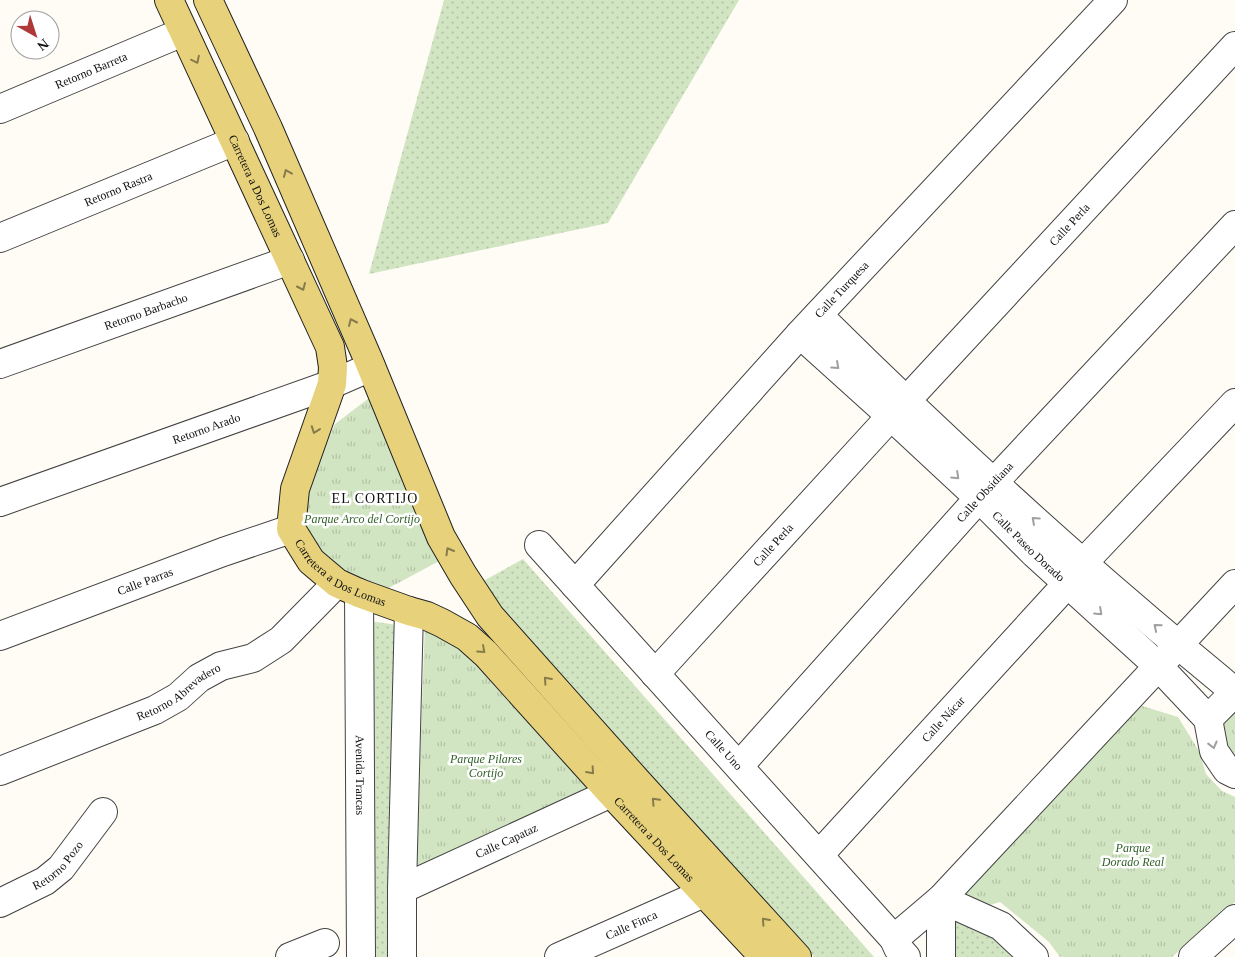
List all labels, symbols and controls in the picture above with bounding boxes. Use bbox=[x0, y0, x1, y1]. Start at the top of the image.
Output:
north arrow bbox=[10, 10, 60, 60]
text: N bbox=[34, 36, 52, 54]
street label: Retorno Barreta bbox=[53, 49, 130, 92]
one-way arrow bbox=[190, 55, 200, 64]
street label: Carretera a Dos Lomas bbox=[226, 133, 285, 240]
street label: Retorno Rastra bbox=[82, 169, 155, 209]
one-way arrow bbox=[283, 169, 294, 178]
street label: Calle Perla bbox=[1046, 200, 1093, 249]
street label: Calle Turquesa bbox=[812, 258, 872, 321]
one-way arrow bbox=[296, 281, 306, 290]
street label: Retorno Barbacho bbox=[102, 290, 190, 333]
one-way arrow bbox=[347, 318, 358, 327]
one-way arrow bbox=[830, 361, 839, 370]
street label: Retorno Arado bbox=[171, 410, 242, 447]
one-way arrow bbox=[311, 425, 321, 433]
street label: Calle Obsidiana bbox=[954, 459, 1017, 525]
one-way arrow bbox=[950, 470, 959, 479]
district label: EL CORTIJO bbox=[332, 491, 418, 506]
street label: Calle Paseo Dorado bbox=[989, 508, 1068, 585]
park label: Parque Arco del Cortijo bbox=[303, 512, 420, 526]
one-way arrow bbox=[1032, 517, 1041, 526]
street label: Calle Perla bbox=[750, 520, 797, 569]
street label: Carretera a Dos Lomas bbox=[292, 536, 388, 609]
one-way arrow bbox=[445, 547, 455, 556]
street label: Calle Parras bbox=[115, 564, 175, 598]
one-way arrow bbox=[1094, 606, 1103, 615]
one-way arrow bbox=[1154, 625, 1163, 633]
one-way arrow bbox=[476, 644, 485, 653]
street label: Retorno Abrevadero bbox=[134, 661, 223, 724]
one-way arrow bbox=[543, 676, 552, 685]
street label: Calle Nácar bbox=[919, 694, 968, 745]
street label: Calle Uno bbox=[702, 727, 745, 773]
street label: Avenida Trancas bbox=[353, 735, 367, 815]
one-way arrow bbox=[1207, 741, 1218, 750]
park label: Parque Pilares Cortijo bbox=[449, 752, 522, 780]
one-way arrow bbox=[585, 765, 594, 774]
street label: Carretera a Dos Lomas bbox=[611, 794, 697, 885]
one-way arrow bbox=[652, 797, 661, 806]
street label: Calle Capataz bbox=[473, 821, 540, 861]
street label: Retorno Pozo bbox=[30, 838, 86, 893]
park label: Parque Dorado Real bbox=[1101, 841, 1165, 869]
street label: Calle Finca bbox=[603, 907, 660, 943]
one-way arrow bbox=[761, 917, 770, 926]

